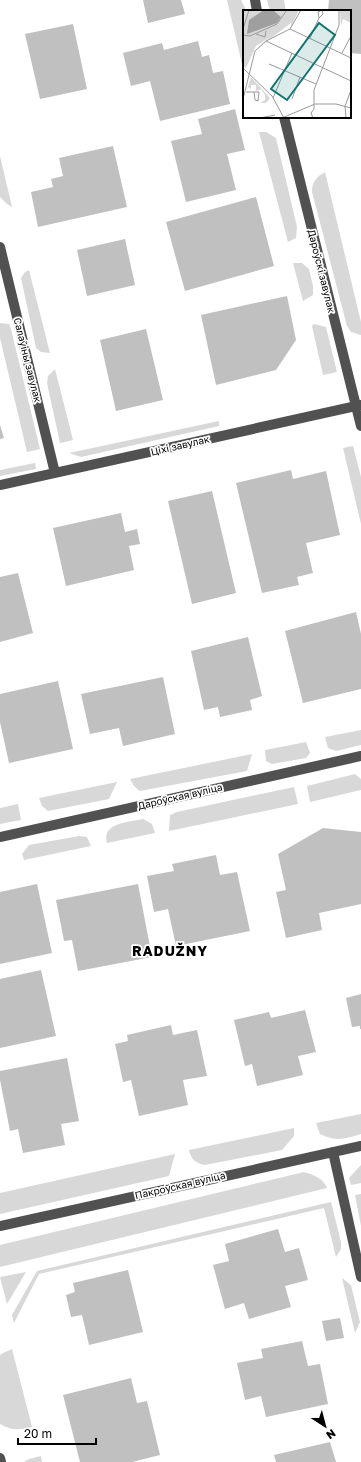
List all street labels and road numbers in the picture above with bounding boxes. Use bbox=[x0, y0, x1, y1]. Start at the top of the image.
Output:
street label: Дароўскі завулак bbox=[306, 228, 338, 314]
street label: Салаўіны завулак bbox=[12, 316, 44, 404]
street label: Ціхі завулак bbox=[149, 432, 211, 458]
street label: Дароўская вуліца bbox=[136, 780, 224, 812]
street label: Пакроўская вуліца bbox=[134, 1169, 226, 1201]

